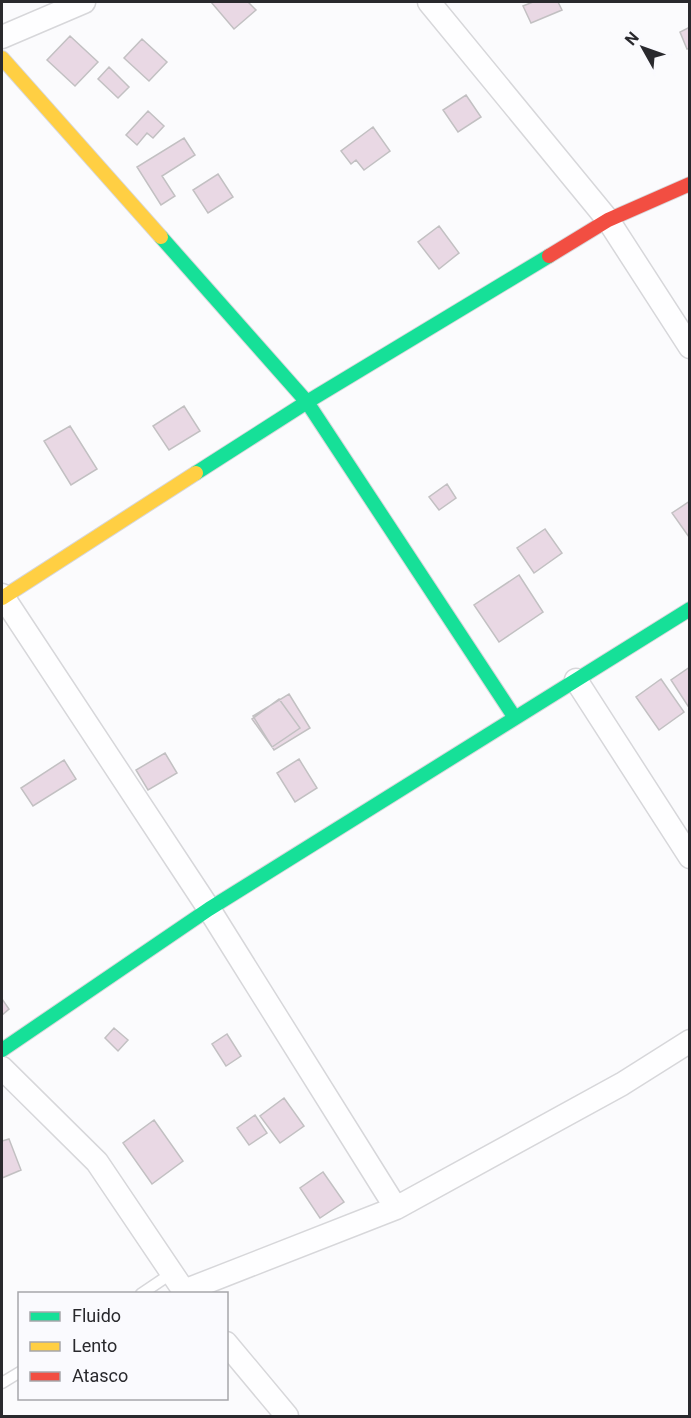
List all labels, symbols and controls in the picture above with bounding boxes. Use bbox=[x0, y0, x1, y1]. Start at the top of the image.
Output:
north arrow bbox=[613, 18, 673, 78]
text: N bbox=[621, 28, 643, 49]
legend bbox=[18, 1292, 228, 1400]
text: Fluido bbox=[72, 1305, 121, 1326]
text: Lento bbox=[72, 1335, 117, 1356]
text: Atasco bbox=[72, 1365, 128, 1386]

